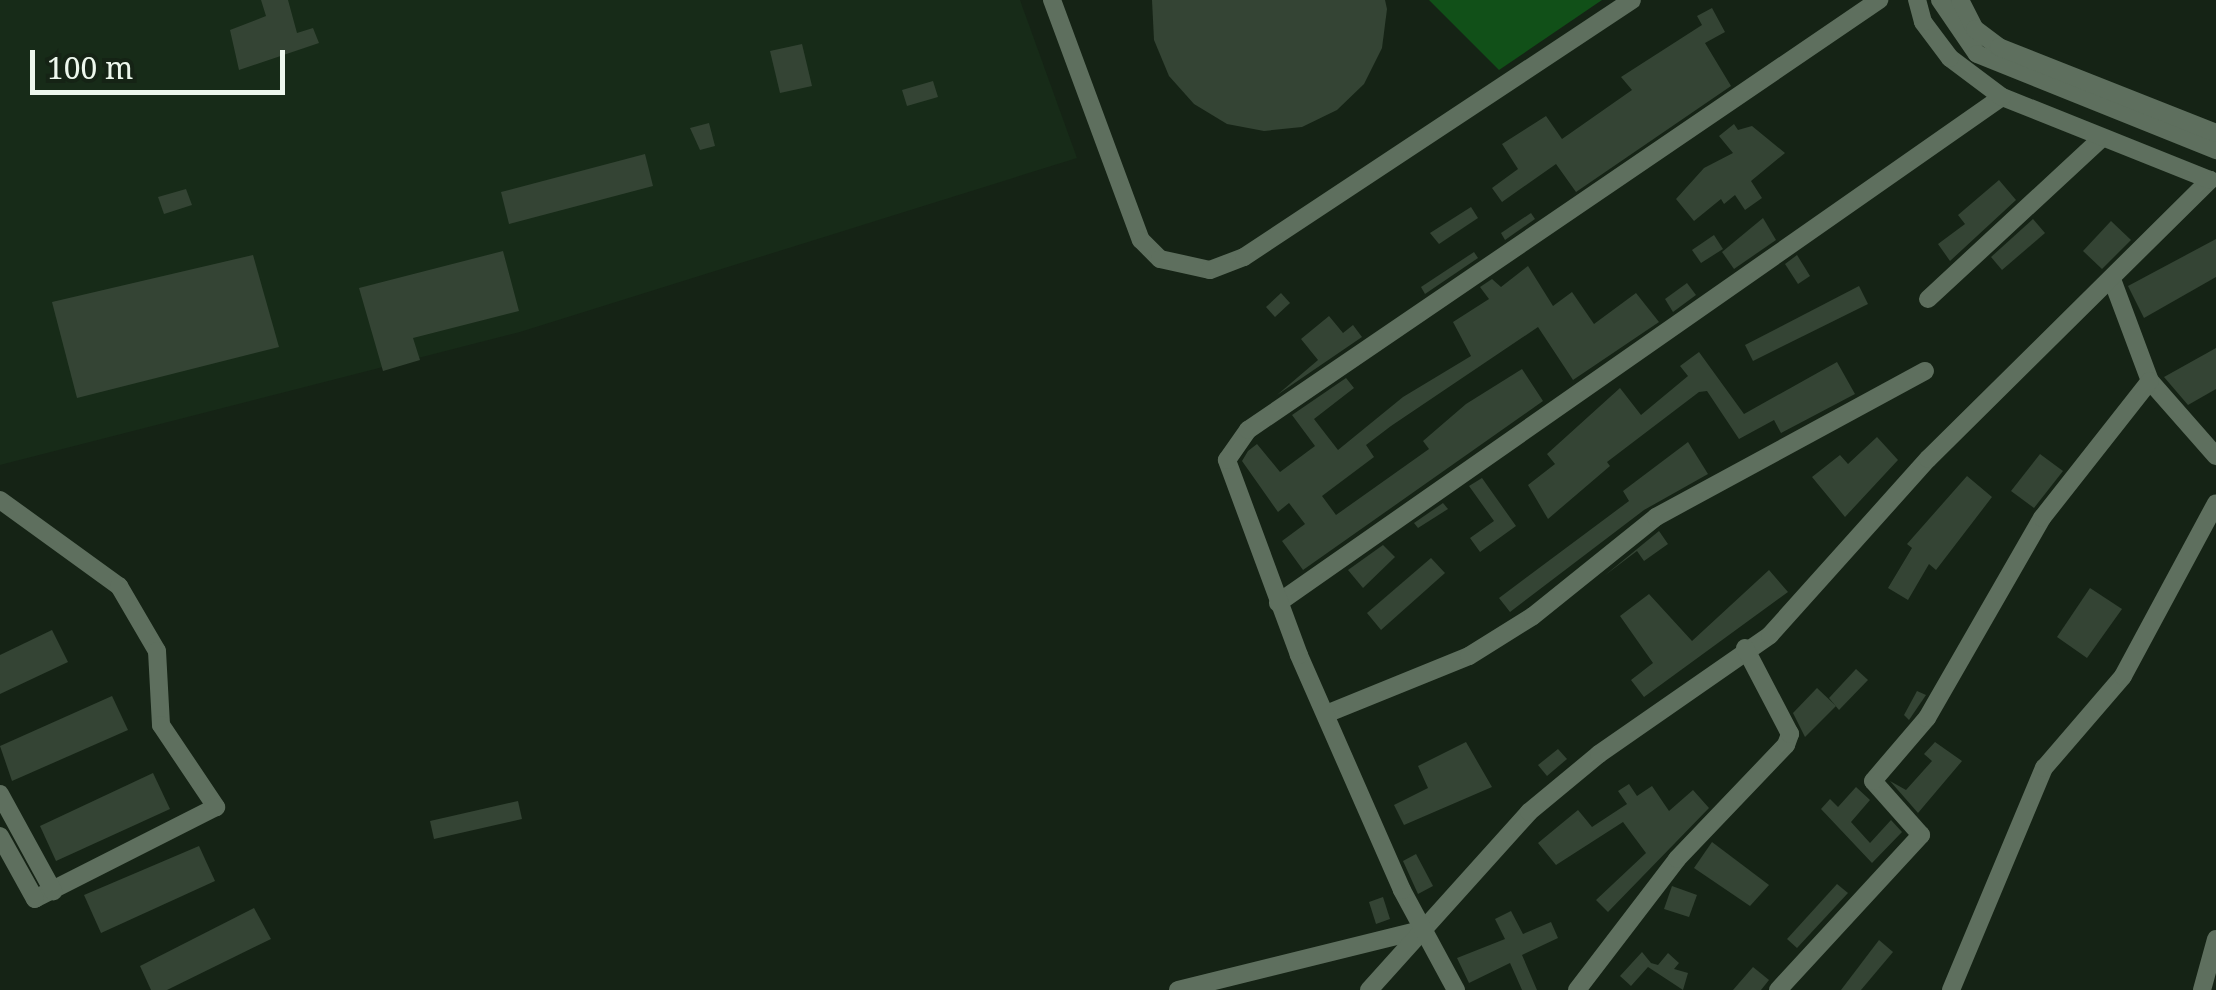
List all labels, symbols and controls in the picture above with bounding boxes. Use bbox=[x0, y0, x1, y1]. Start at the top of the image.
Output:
scale bar bbox=[35, 30, 290, 92]
text: 100 m bbox=[47, 47, 133, 88]

